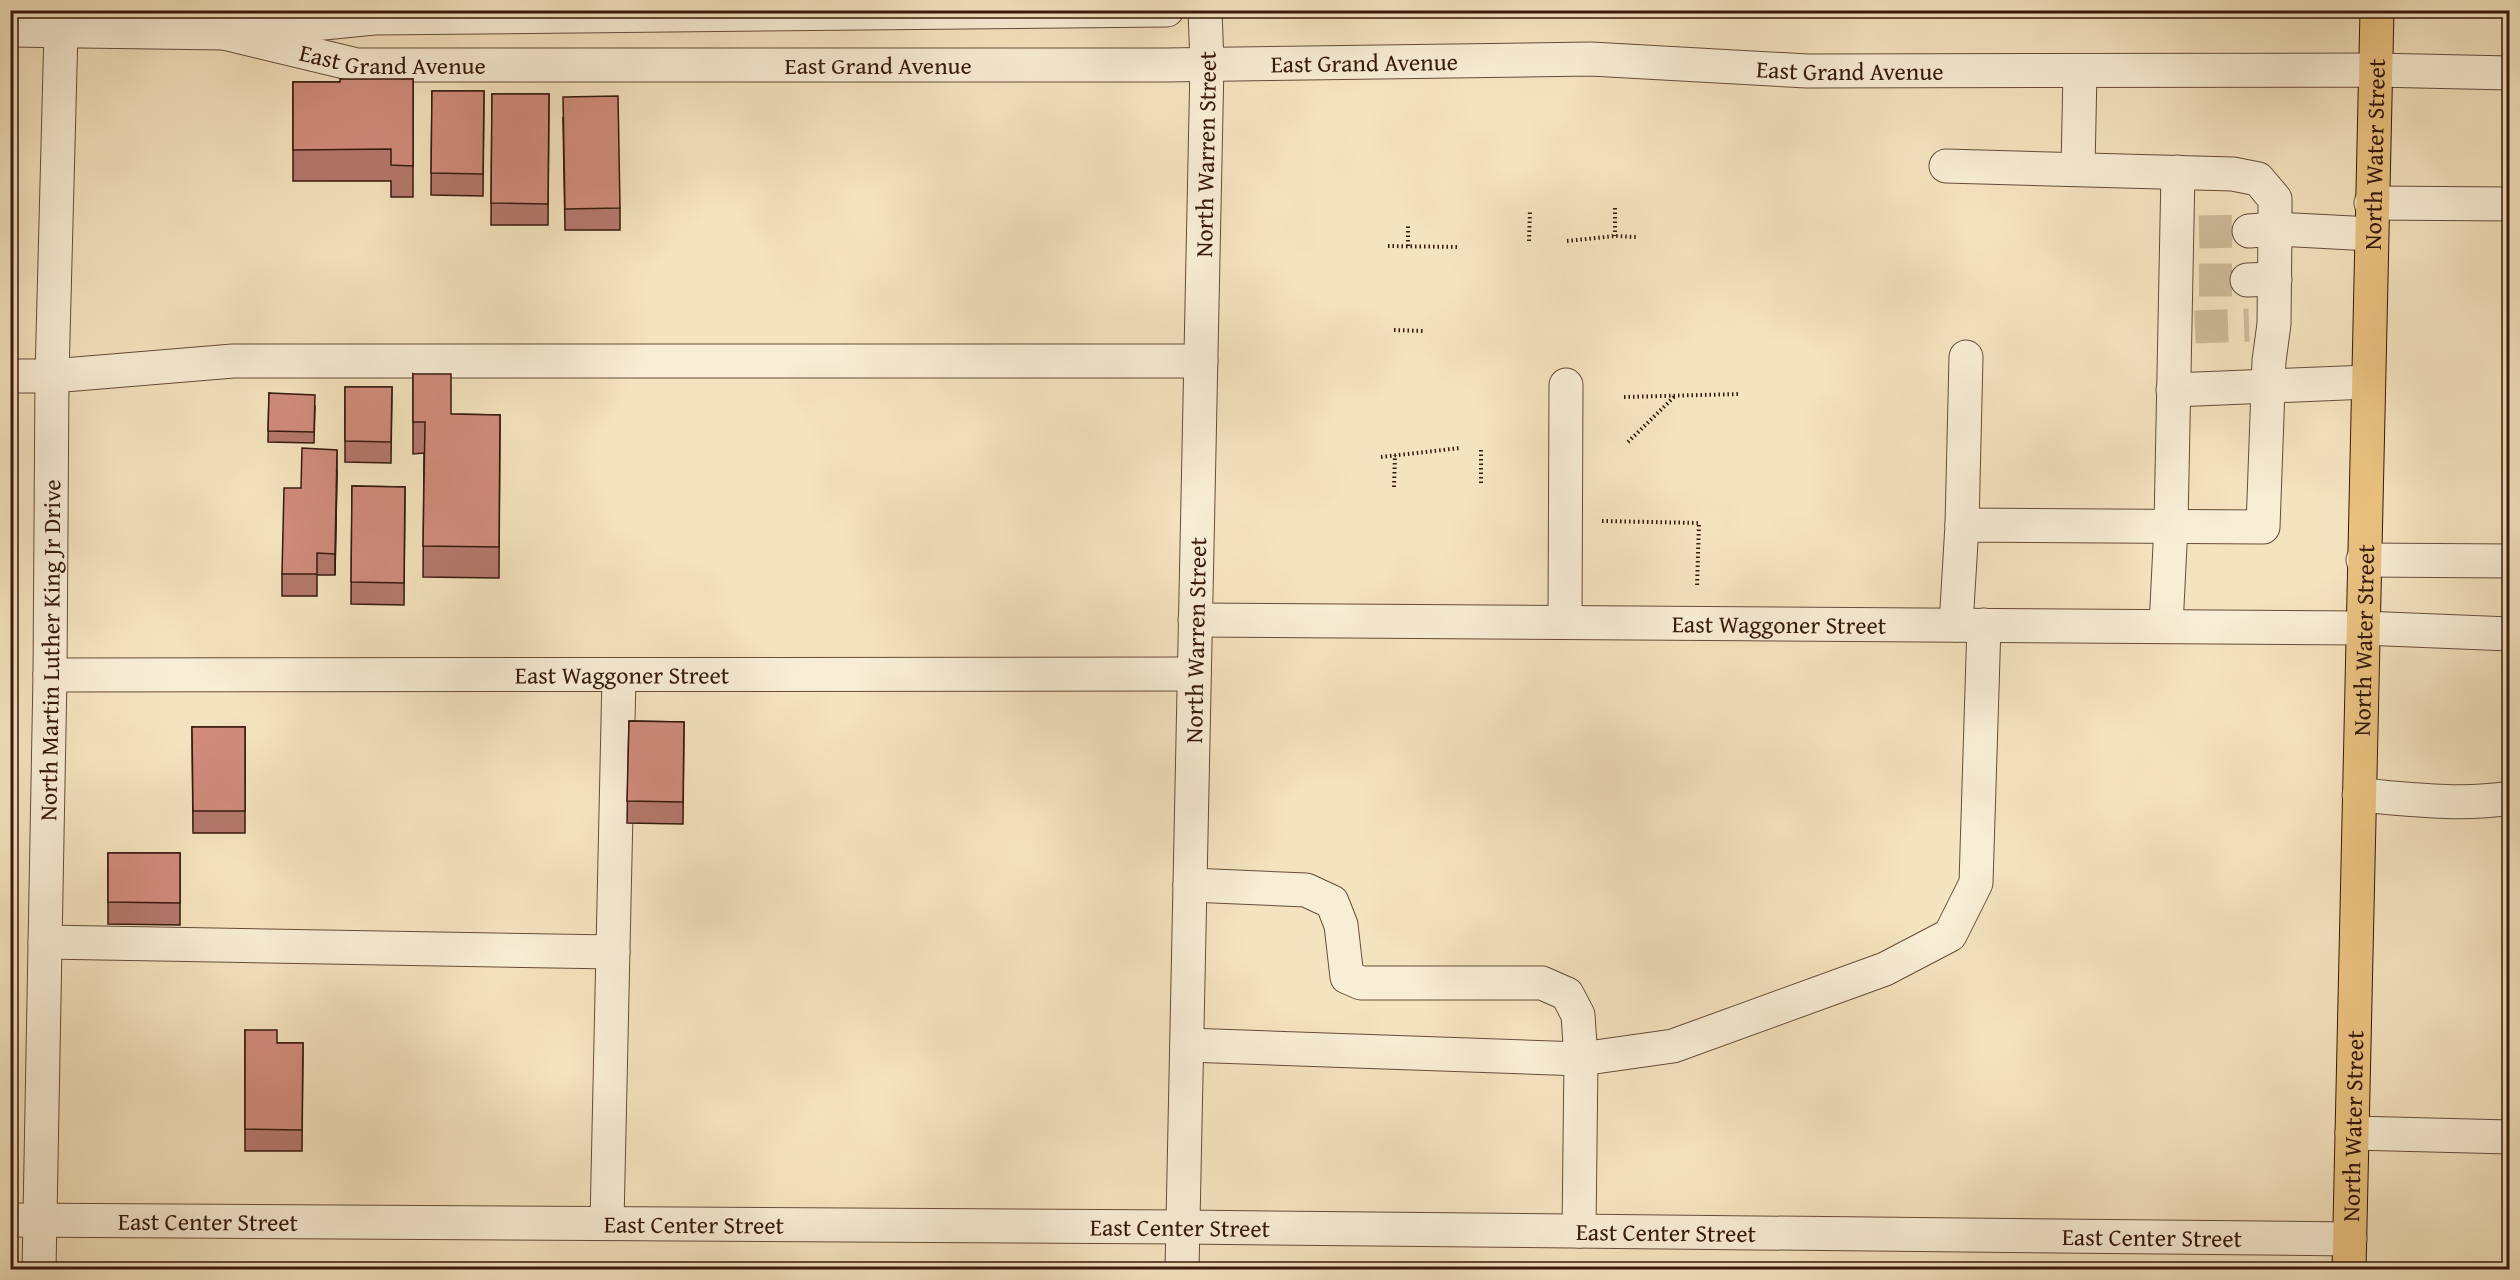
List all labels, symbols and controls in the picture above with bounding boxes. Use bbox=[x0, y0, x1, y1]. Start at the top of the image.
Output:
street label: East Grand Avenue bbox=[296, 34, 486, 83]
street label: East Grand Avenue bbox=[1270, 43, 1458, 81]
street label: East Grand Avenue bbox=[785, 48, 972, 83]
street label: North Warren Street bbox=[1185, 50, 1225, 258]
street label: East Grand Avenue bbox=[1755, 51, 1944, 89]
street label: North Water Street bbox=[2354, 58, 2393, 250]
street label: North Martin Luther King Jr Drive bbox=[30, 479, 69, 821]
street label: North Warren Street bbox=[1175, 536, 1215, 744]
street label: North Water Street bbox=[2343, 543, 2383, 736]
street label: East Waggoner Street bbox=[1672, 606, 1887, 642]
street label: East Waggoner Street bbox=[515, 657, 730, 692]
street label: North Water Street bbox=[2333, 1029, 2372, 1222]
street label: East Center Street bbox=[118, 1203, 299, 1239]
street label: East Center Street bbox=[604, 1206, 785, 1242]
street label: East Center Street bbox=[1090, 1209, 1271, 1245]
street label: East Center Street bbox=[1576, 1214, 1757, 1250]
street label: East Center Street bbox=[2062, 1219, 2243, 1255]

